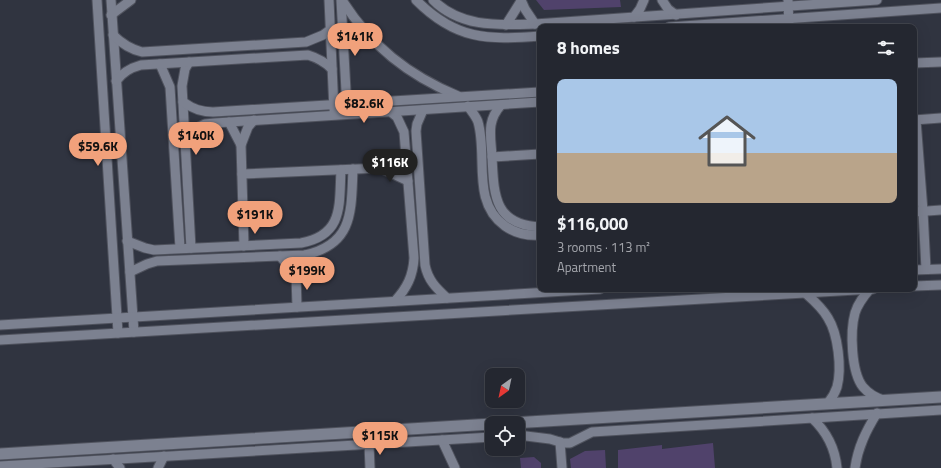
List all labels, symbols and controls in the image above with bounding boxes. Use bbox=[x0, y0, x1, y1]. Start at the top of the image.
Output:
pin: $141K bbox=[327, 23, 383, 57]
text: $141K bbox=[337, 26, 373, 46]
text: 8 homes bbox=[557, 35, 620, 61]
icon: filters bbox=[875, 37, 897, 59]
pin: $82.6K bbox=[331, 90, 397, 124]
text: $82.6K bbox=[344, 93, 384, 113]
icon: home bbox=[691, 105, 763, 177]
pin: $140K bbox=[168, 122, 224, 156]
text: $140K bbox=[178, 125, 214, 145]
pin: $59.6K bbox=[65, 133, 131, 167]
text: $59.6K bbox=[78, 136, 118, 156]
pin: $116K bbox=[362, 149, 418, 183]
text: $116K bbox=[372, 152, 408, 172]
pin: $191K bbox=[227, 201, 283, 235]
text: $191K bbox=[237, 204, 273, 224]
text: $116,000 bbox=[557, 211, 628, 237]
text: 3 rooms · 113 m² bbox=[557, 237, 650, 257]
pin: $199K bbox=[279, 257, 335, 291]
text: Apartment bbox=[557, 257, 616, 277]
text: $199K bbox=[289, 260, 325, 280]
north arrow bbox=[485, 368, 525, 408]
map controls bbox=[485, 368, 525, 456]
button: locate bbox=[485, 416, 525, 456]
pin: $115K bbox=[352, 422, 408, 456]
text: $115K bbox=[362, 425, 398, 445]

